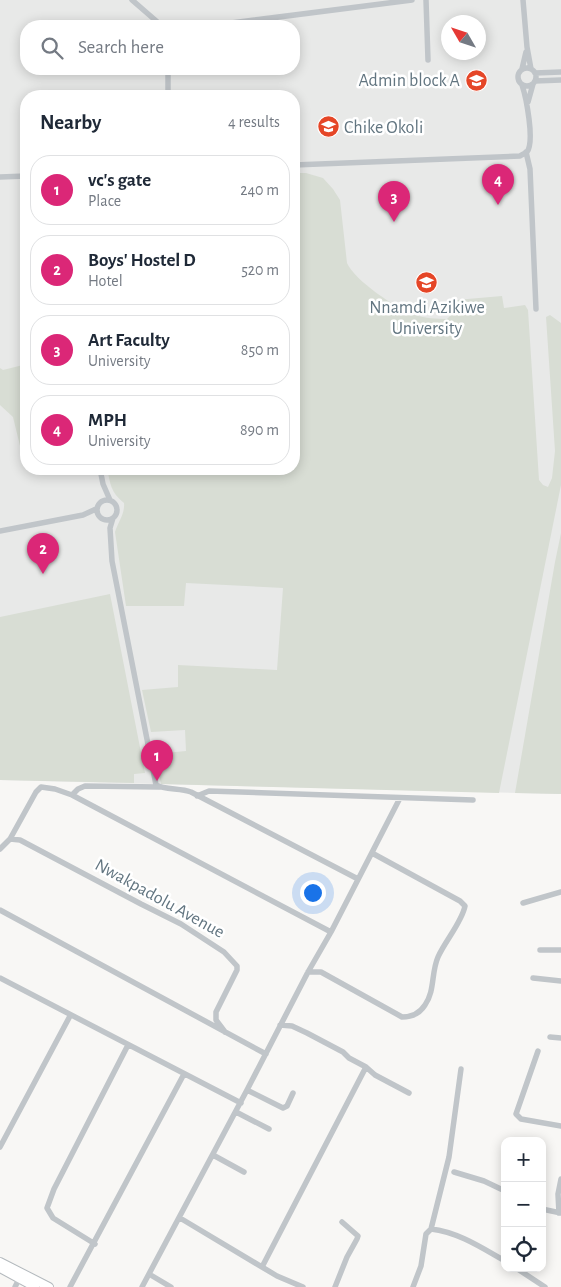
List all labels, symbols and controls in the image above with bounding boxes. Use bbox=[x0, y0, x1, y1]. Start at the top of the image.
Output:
north arrow bbox=[441, 15, 486, 60]
search box bbox=[20, 20, 300, 75]
icon: search bbox=[38, 34, 66, 62]
text: Search here bbox=[78, 38, 164, 57]
school or university icon: Admin block A bbox=[464, 68, 488, 92]
place label: Admin block A bbox=[359, 72, 461, 90]
text: Nearby bbox=[40, 112, 101, 133]
text: 4 results bbox=[228, 114, 280, 130]
school or university icon: Chike Okoli bbox=[316, 115, 340, 139]
place label: Chike Okoli bbox=[344, 119, 423, 137]
pin: 4 bbox=[482, 164, 514, 205]
text: vc's gate bbox=[88, 171, 151, 190]
pin: 3 bbox=[378, 181, 410, 222]
text: 1 bbox=[54, 182, 60, 198]
text: 240 m bbox=[240, 182, 279, 198]
text: Place bbox=[88, 193, 121, 209]
text: Boys' Hostel D bbox=[88, 251, 196, 270]
text: 2 bbox=[53, 262, 61, 278]
text: 520 m bbox=[241, 262, 279, 278]
school or university icon: Nnamdi Azikiwe University bbox=[415, 270, 439, 294]
text: Hotel bbox=[88, 273, 123, 289]
place label: Nnamdi Azikiwe University bbox=[369, 299, 485, 338]
text: Art Faculty bbox=[88, 331, 170, 350]
text: 3 bbox=[54, 342, 60, 358]
text: 850 m bbox=[241, 342, 279, 358]
text: University bbox=[88, 353, 151, 369]
text: MPH bbox=[88, 411, 127, 430]
text: 4 bbox=[53, 422, 61, 438]
text: 890 m bbox=[240, 422, 279, 438]
text: University bbox=[88, 433, 151, 449]
pin: 2 bbox=[27, 533, 59, 574]
pin: 1 bbox=[141, 740, 173, 781]
street label: Nwakpadolu Avenue bbox=[92, 856, 227, 942]
your location bbox=[300, 880, 326, 906]
map controls bbox=[501, 1137, 546, 1272]
button: + bbox=[501, 1137, 546, 1182]
button: − bbox=[501, 1182, 546, 1227]
button: locate bbox=[501, 1227, 546, 1272]

